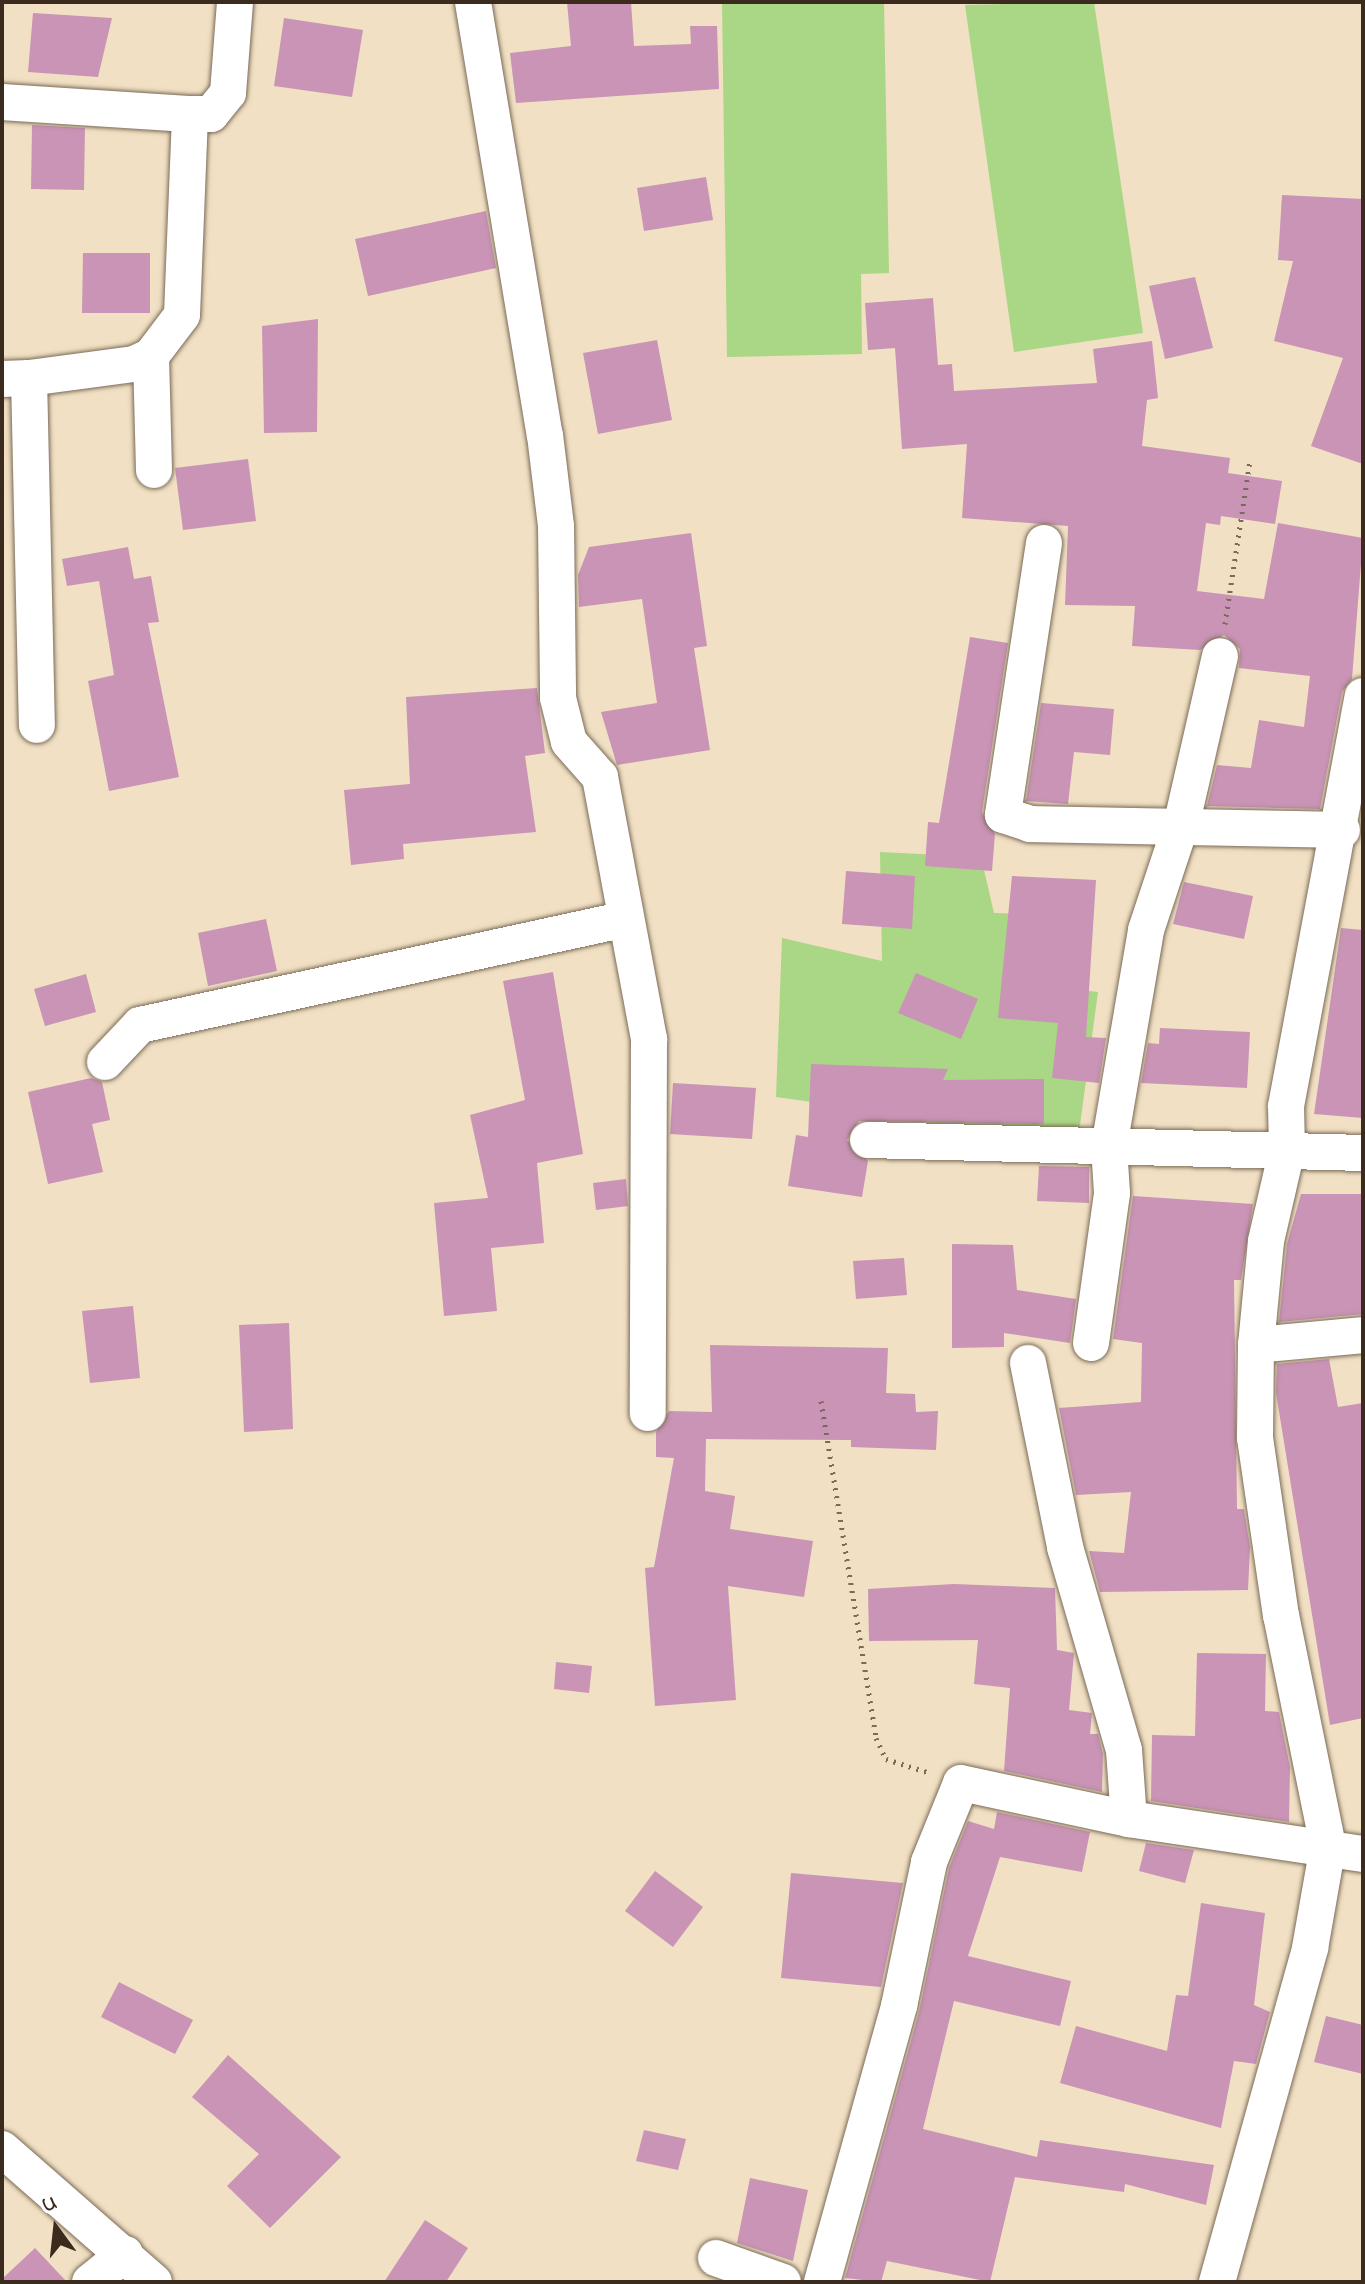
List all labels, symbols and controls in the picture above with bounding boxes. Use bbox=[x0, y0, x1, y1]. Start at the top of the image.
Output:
north arrow bbox=[16, 2188, 96, 2268]
text: U bbox=[39, 2188, 61, 2222]

